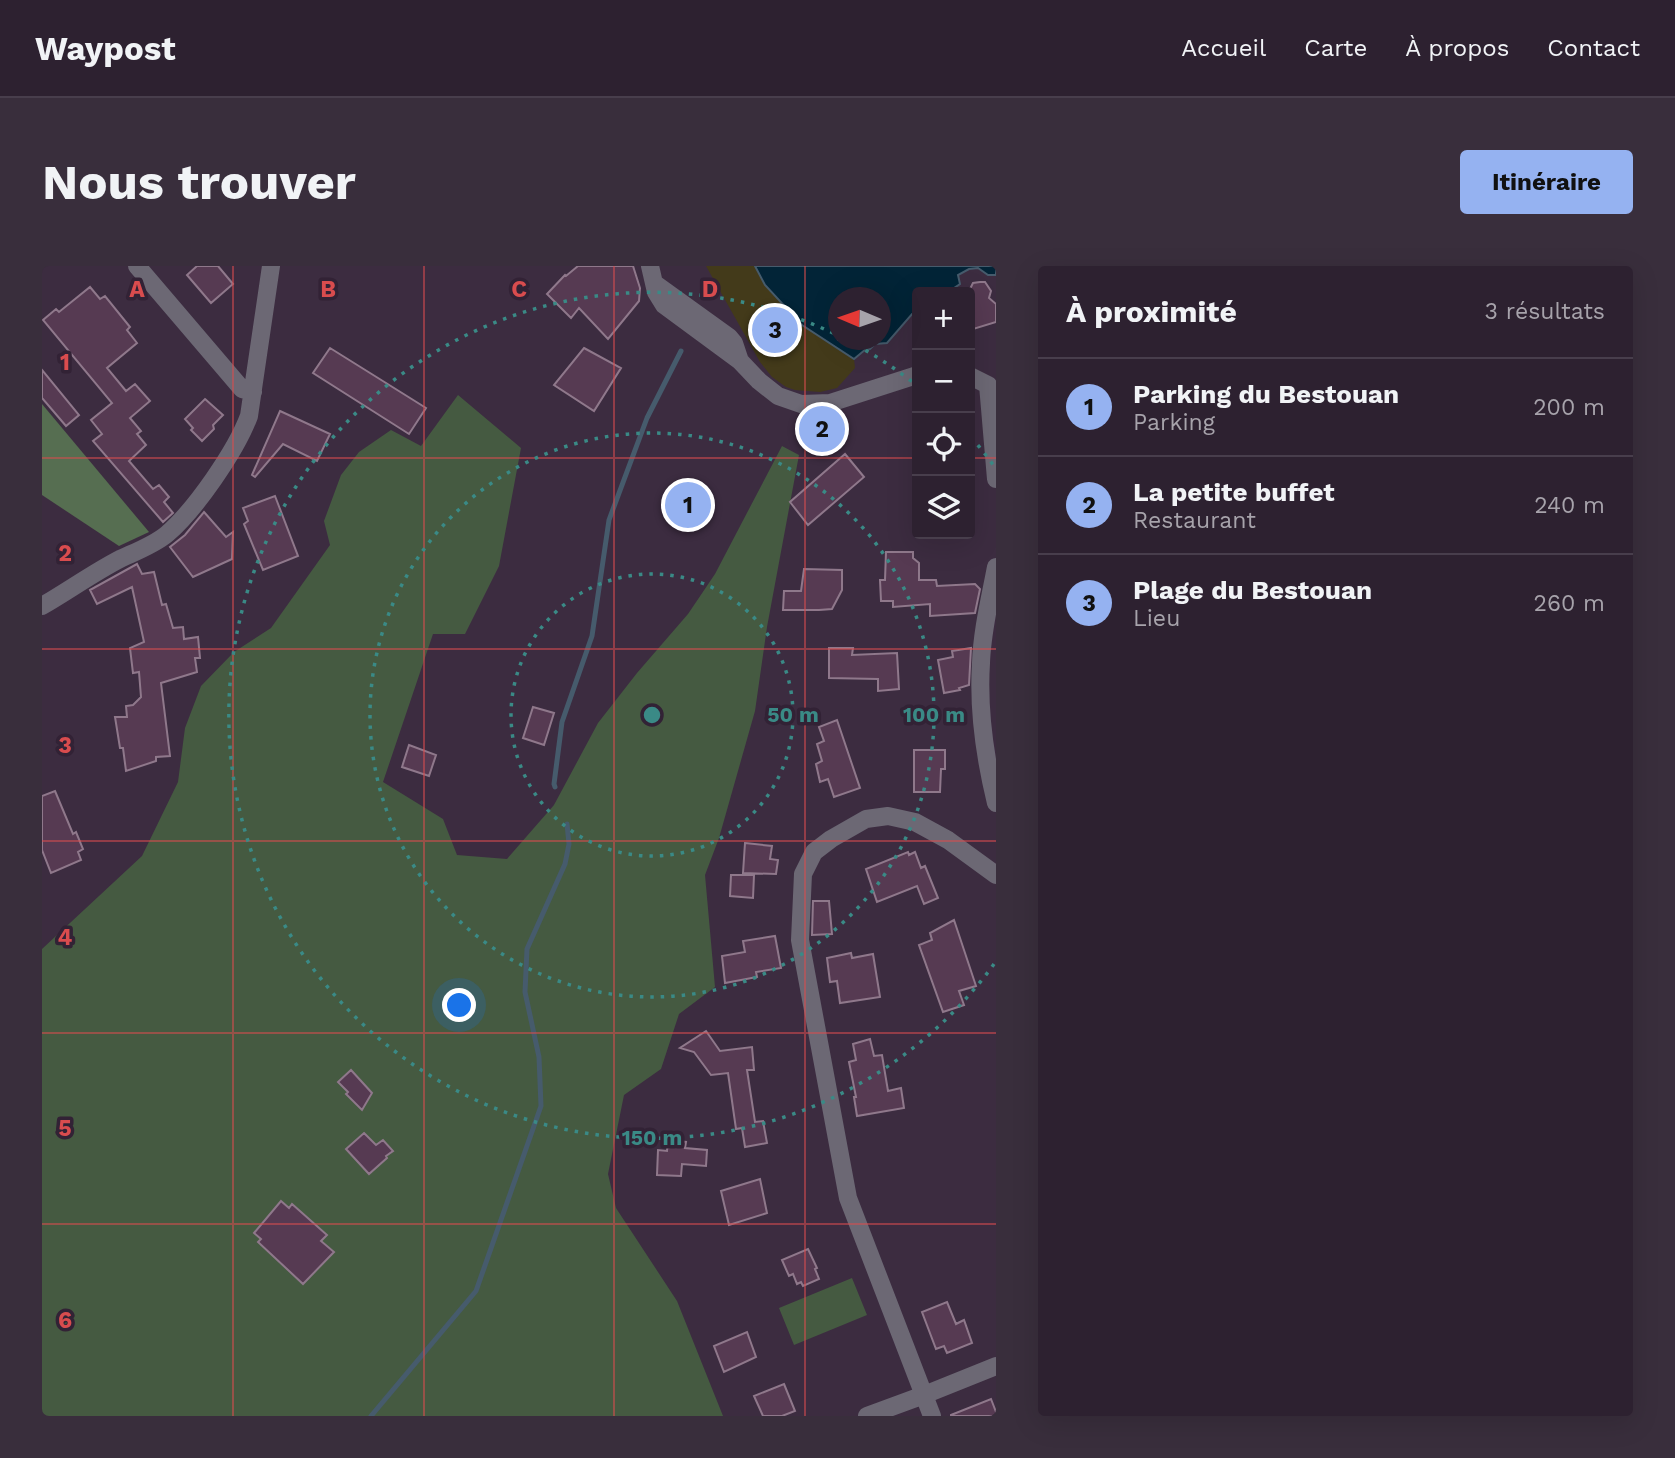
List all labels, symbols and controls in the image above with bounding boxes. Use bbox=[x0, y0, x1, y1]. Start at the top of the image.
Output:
text: Waypost bbox=[35, 29, 176, 68]
text: Accueil bbox=[1181, 34, 1266, 62]
text: Carte bbox=[1304, 34, 1367, 62]
text: À propos bbox=[1405, 34, 1509, 62]
text: Contact bbox=[1547, 34, 1640, 62]
button: Itinéraire bbox=[1460, 150, 1633, 214]
text: Nous trouver bbox=[42, 153, 356, 211]
text: A bbox=[129, 276, 145, 303]
text: B bbox=[320, 276, 336, 303]
text: C bbox=[511, 276, 527, 303]
text: D bbox=[702, 276, 718, 303]
north arrow bbox=[828, 287, 891, 350]
map controls bbox=[912, 287, 975, 539]
button: + bbox=[912, 287, 975, 350]
text: À proximité bbox=[1066, 294, 1237, 329]
text: 3 résultats bbox=[1485, 298, 1605, 325]
pin: 3 bbox=[752, 304, 798, 356]
text: 1 bbox=[60, 349, 70, 376]
button: − bbox=[912, 350, 975, 413]
text: Parking du Bestouan bbox=[1133, 379, 1399, 409]
text: 1 bbox=[1084, 394, 1094, 421]
text: 200 m bbox=[1533, 394, 1605, 421]
pin: 2 bbox=[799, 403, 845, 455]
text: Parking bbox=[1133, 409, 1215, 436]
button: locate bbox=[912, 413, 975, 476]
button: layers bbox=[912, 476, 975, 539]
text: La petite buffet bbox=[1133, 477, 1335, 507]
pin: 1 bbox=[665, 479, 711, 531]
text: 2 bbox=[1082, 492, 1096, 519]
text: 240 m bbox=[1534, 492, 1605, 519]
text: Restaurant bbox=[1133, 507, 1256, 534]
text: 2 bbox=[58, 540, 72, 567]
text: Plage du Bestouan bbox=[1133, 575, 1372, 605]
text: 3 bbox=[1082, 590, 1096, 617]
text: 260 m bbox=[1534, 590, 1605, 617]
text: Lieu bbox=[1133, 605, 1180, 632]
text: 50 m bbox=[767, 702, 819, 727]
text: 100 m bbox=[903, 702, 965, 727]
centre of rings bbox=[640, 703, 664, 727]
text: 3 bbox=[58, 732, 72, 759]
text: 4 bbox=[58, 924, 73, 951]
your location bbox=[442, 988, 476, 1022]
text: 5 bbox=[58, 1115, 72, 1142]
text: 150 m bbox=[622, 1125, 682, 1150]
text: 6 bbox=[58, 1307, 72, 1334]

